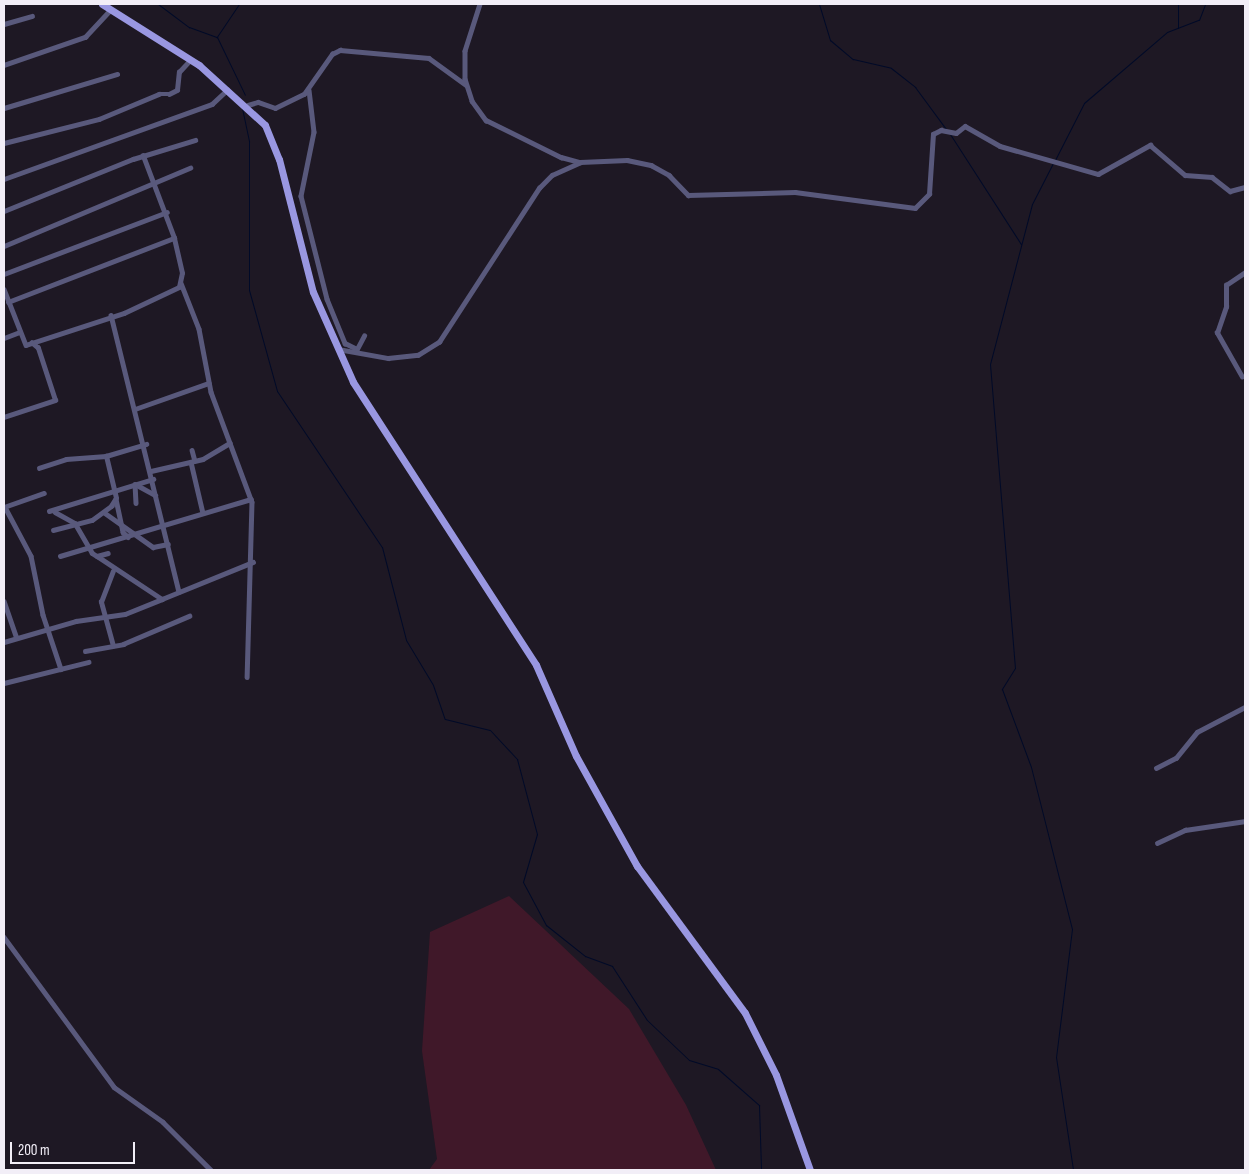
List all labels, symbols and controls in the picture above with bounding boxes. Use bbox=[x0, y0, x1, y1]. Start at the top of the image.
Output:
scale bar bbox=[12, 1132, 138, 1164]
text: 200 m bbox=[18, 1141, 50, 1160]

